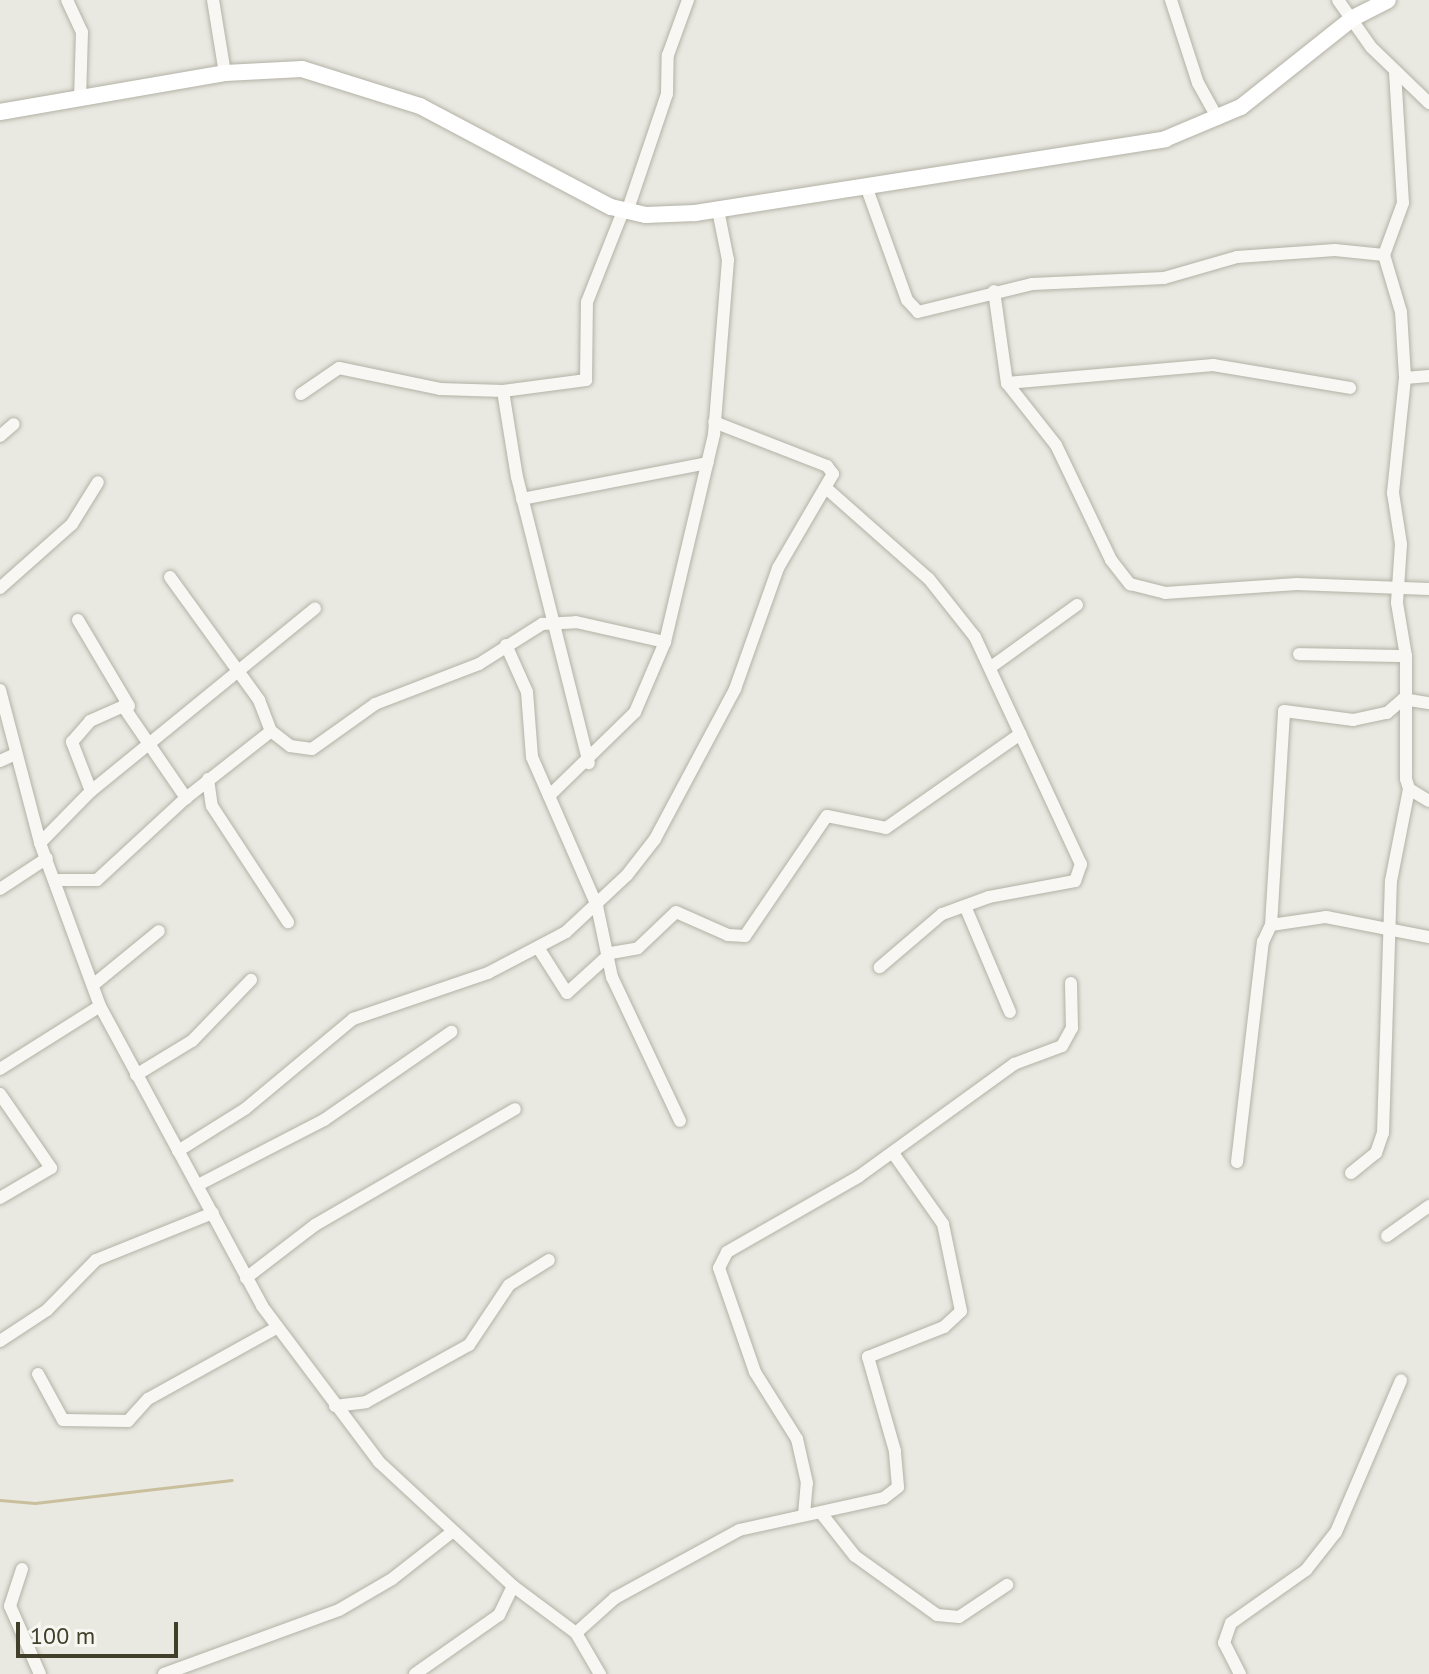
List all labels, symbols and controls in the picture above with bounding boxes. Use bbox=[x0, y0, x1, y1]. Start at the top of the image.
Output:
scale bar bbox=[20, 1606, 182, 1656]
text: 100 m bbox=[30, 1620, 95, 1651]

